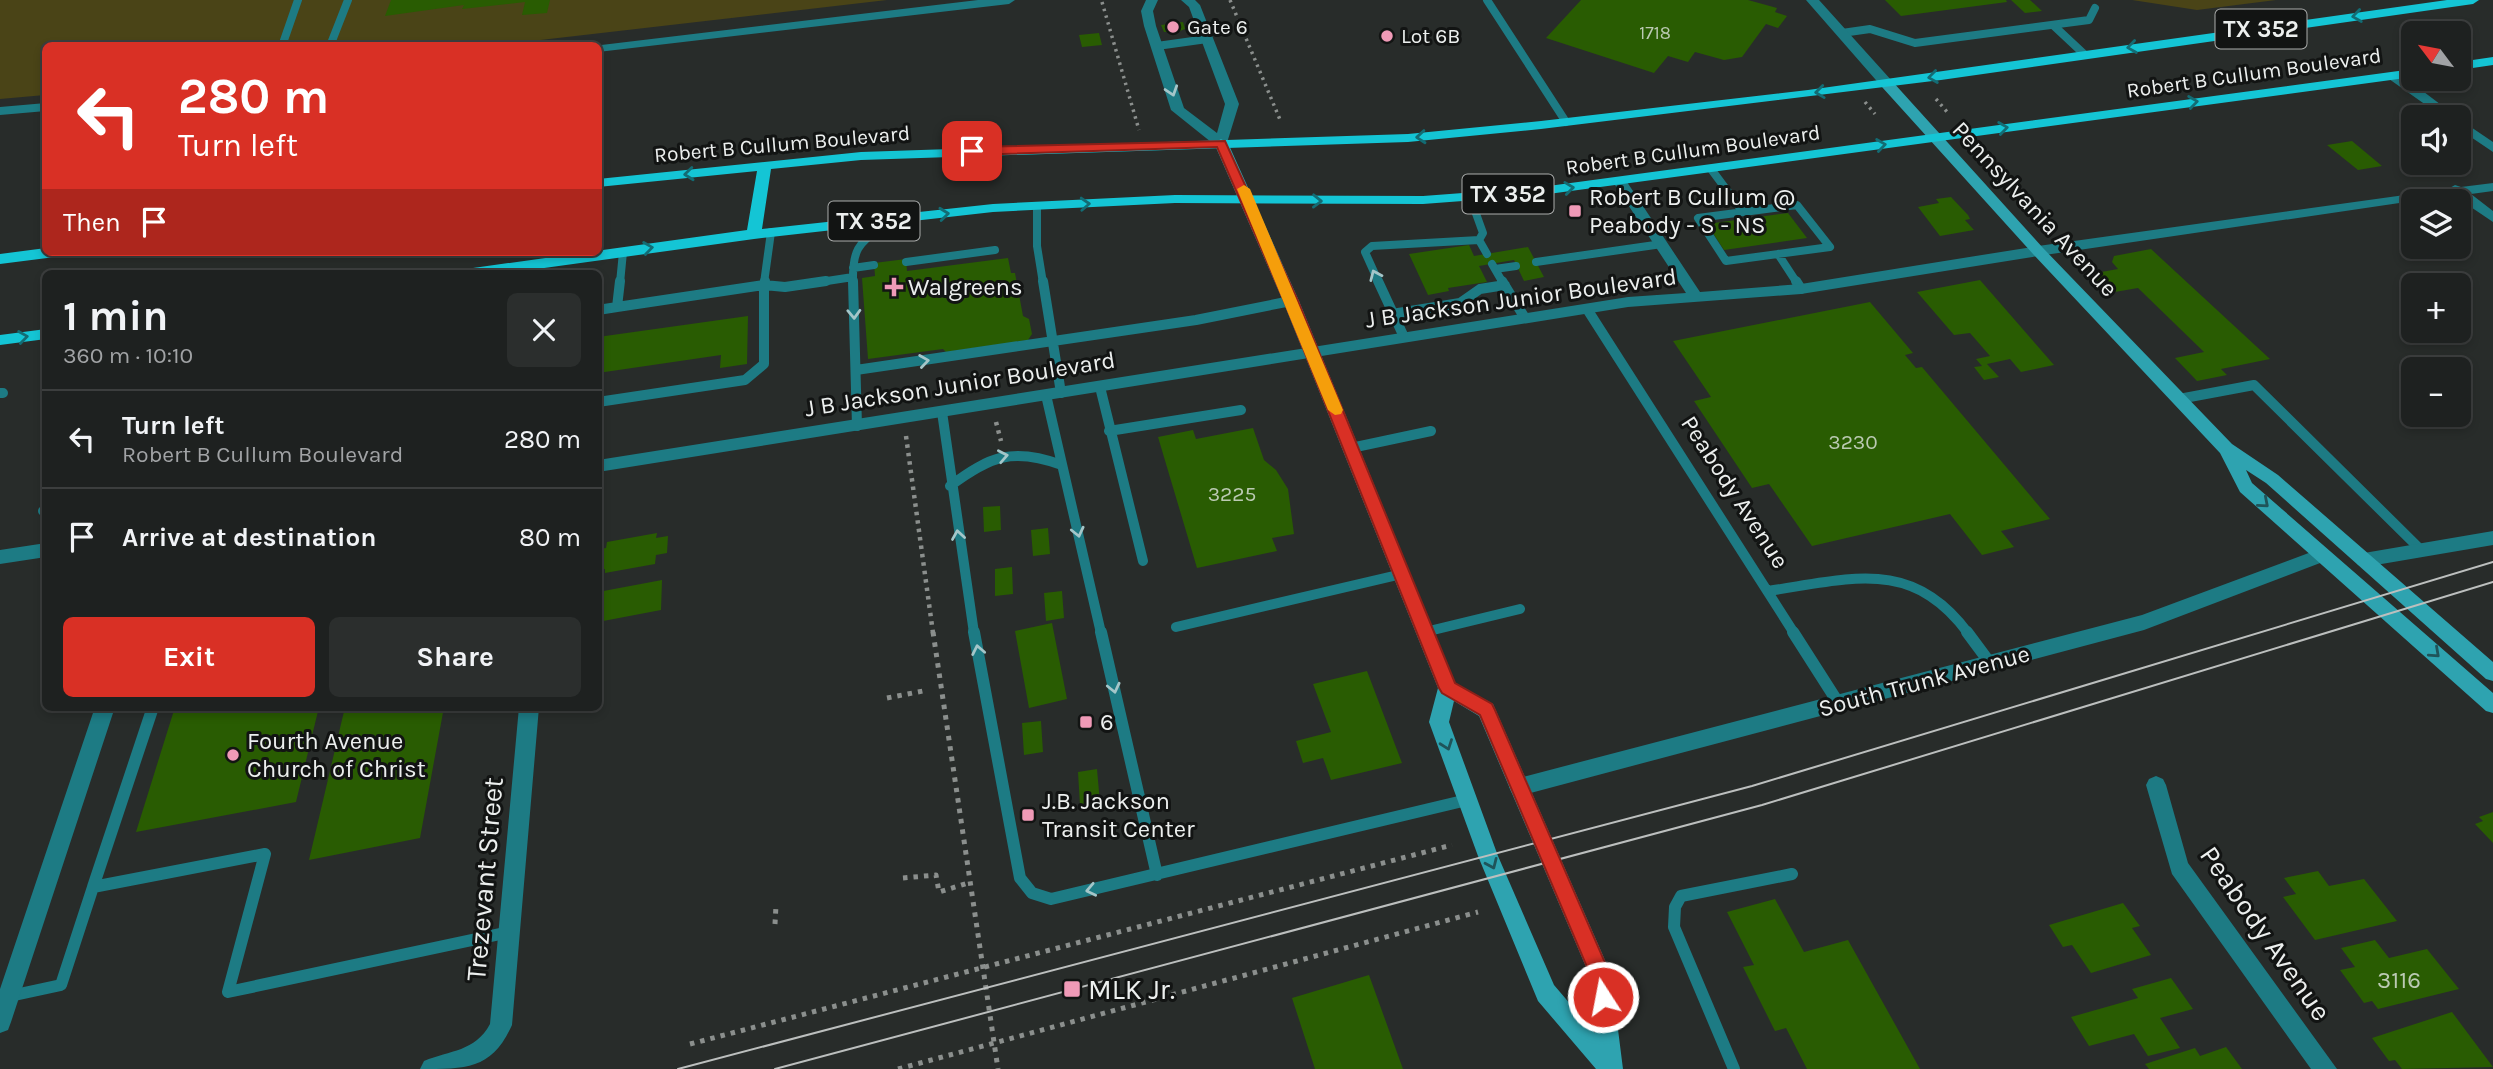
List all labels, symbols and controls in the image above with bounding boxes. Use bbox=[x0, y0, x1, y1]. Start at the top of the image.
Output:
one-way arrow bbox=[2351, 8, 2363, 23]
road number: TX 352 bbox=[2216, 10, 2306, 48]
place label: Gate 6 bbox=[1187, 15, 1248, 39]
marker: Gate 6 bbox=[1165, 19, 1181, 35]
north arrow bbox=[2401, 21, 2471, 91]
map controls bbox=[2401, 21, 2471, 427]
house number: 1718 bbox=[1639, 22, 1671, 44]
place label: Lot 6B bbox=[1401, 24, 1460, 48]
marker: Lot 6B bbox=[1379, 28, 1395, 44]
one-way arrow bbox=[2126, 40, 2138, 55]
street label: Robert B Cullum Boulevard bbox=[2125, 43, 2383, 103]
text: 280 m bbox=[178, 68, 329, 125]
one-way arrow bbox=[1927, 69, 1939, 84]
icon: left bbox=[63, 70, 154, 161]
one-way arrow bbox=[1164, 84, 1178, 97]
one-way arrow bbox=[1814, 84, 1825, 99]
one-way arrow bbox=[2187, 95, 2199, 110]
button: sound bbox=[2401, 105, 2471, 175]
street label: Pennsylvania Avenue bbox=[1947, 116, 2123, 302]
street label: Robert B Cullum Boulevard bbox=[1564, 120, 1822, 180]
one-way arrow bbox=[1997, 120, 2009, 135]
street label: Robert B Cullum Boulevard bbox=[653, 121, 911, 167]
pin bbox=[942, 121, 1002, 181]
text: Turn left bbox=[178, 127, 298, 164]
one-way arrow bbox=[1415, 129, 1426, 144]
icon: arrive bbox=[953, 132, 991, 170]
one-way arrow bbox=[1875, 137, 1886, 152]
one-way arrow bbox=[683, 166, 694, 181]
road number: TX 352 bbox=[1462, 174, 1554, 214]
one-way arrow bbox=[1563, 181, 1574, 196]
place label: Robert B Cullum @ Peabody - S - NS bbox=[1589, 183, 1795, 239]
button: layers bbox=[2401, 189, 2471, 259]
one-way arrow bbox=[1312, 193, 1323, 209]
one-way arrow bbox=[1080, 196, 1091, 211]
road number: TX 352 bbox=[828, 202, 920, 241]
icon: arrive bbox=[135, 203, 173, 241]
marker: Robert B Cullum @ Peabody - S - NS bbox=[1567, 203, 1583, 219]
one-way arrow bbox=[938, 206, 950, 221]
text: Then bbox=[63, 207, 121, 238]
one-way arrow bbox=[642, 241, 654, 256]
street label: J B Jackson Junior Boulevard bbox=[1364, 262, 1678, 334]
one-way arrow bbox=[1369, 270, 1383, 283]
place label: Walgreens bbox=[908, 273, 1023, 301]
button: + bbox=[2401, 273, 2471, 343]
marker: Walgreens bbox=[886, 279, 902, 295]
text: 1 min bbox=[63, 291, 168, 341]
button: close bbox=[507, 293, 581, 367]
one-way arrow bbox=[846, 309, 862, 320]
one-way arrow bbox=[17, 329, 29, 344]
text: 360 m · 10:10 bbox=[63, 342, 193, 369]
street label: J B Jackson Junior Boulevard bbox=[803, 346, 1117, 422]
one-way arrow bbox=[918, 353, 929, 368]
button: − bbox=[2401, 357, 2471, 427]
text: Turn left bbox=[122, 410, 224, 441]
street label: Peabody Avenue bbox=[1675, 410, 1795, 574]
icon: left bbox=[63, 420, 101, 458]
text: 280 m bbox=[504, 424, 581, 455]
house number: 3230 bbox=[1828, 430, 1878, 454]
text: Robert B Cullum Boulevard bbox=[122, 441, 403, 468]
one-way arrow bbox=[997, 450, 1009, 465]
house number: 3225 bbox=[1208, 482, 1256, 506]
one-way arrow bbox=[2256, 495, 2269, 508]
icon: arrive bbox=[63, 518, 101, 556]
text: Arrive at destination bbox=[122, 522, 376, 553]
text: 80 m bbox=[519, 522, 581, 553]
one-way arrow bbox=[1070, 526, 1084, 538]
one-way arrow bbox=[950, 529, 965, 541]
button: Exit bbox=[63, 617, 315, 697]
button: Share bbox=[329, 617, 581, 697]
street label: South Trunk Avenue bbox=[1815, 639, 2033, 723]
one-way arrow bbox=[972, 644, 987, 656]
one-way arrow bbox=[2427, 645, 2440, 658]
one-way arrow bbox=[1106, 681, 1120, 693]
place label: 6 bbox=[1100, 708, 1114, 736]
marker: 6 bbox=[1078, 714, 1094, 730]
place label: Fourth Avenue Church of Christ bbox=[247, 727, 426, 783]
one-way arrow bbox=[1439, 738, 1453, 750]
marker: Fourth Avenue Church of Christ bbox=[225, 747, 241, 763]
street label: Trezevant Street bbox=[459, 776, 510, 982]
place label: J.B. Jackson Transit Center bbox=[1042, 787, 1195, 843]
marker: J.B. Jackson Transit Center bbox=[1020, 807, 1036, 823]
street label: Peabody Avenue bbox=[2193, 840, 2338, 1027]
one-way arrow bbox=[1484, 856, 1498, 869]
one-way arrow bbox=[1085, 882, 1097, 896]
position arrow bbox=[1566, 960, 1640, 1034]
house number: 3116 bbox=[2377, 966, 2421, 994]
place label: MLK Jr. bbox=[1088, 973, 1175, 1006]
marker: MLK Jr. bbox=[1062, 979, 1082, 999]

